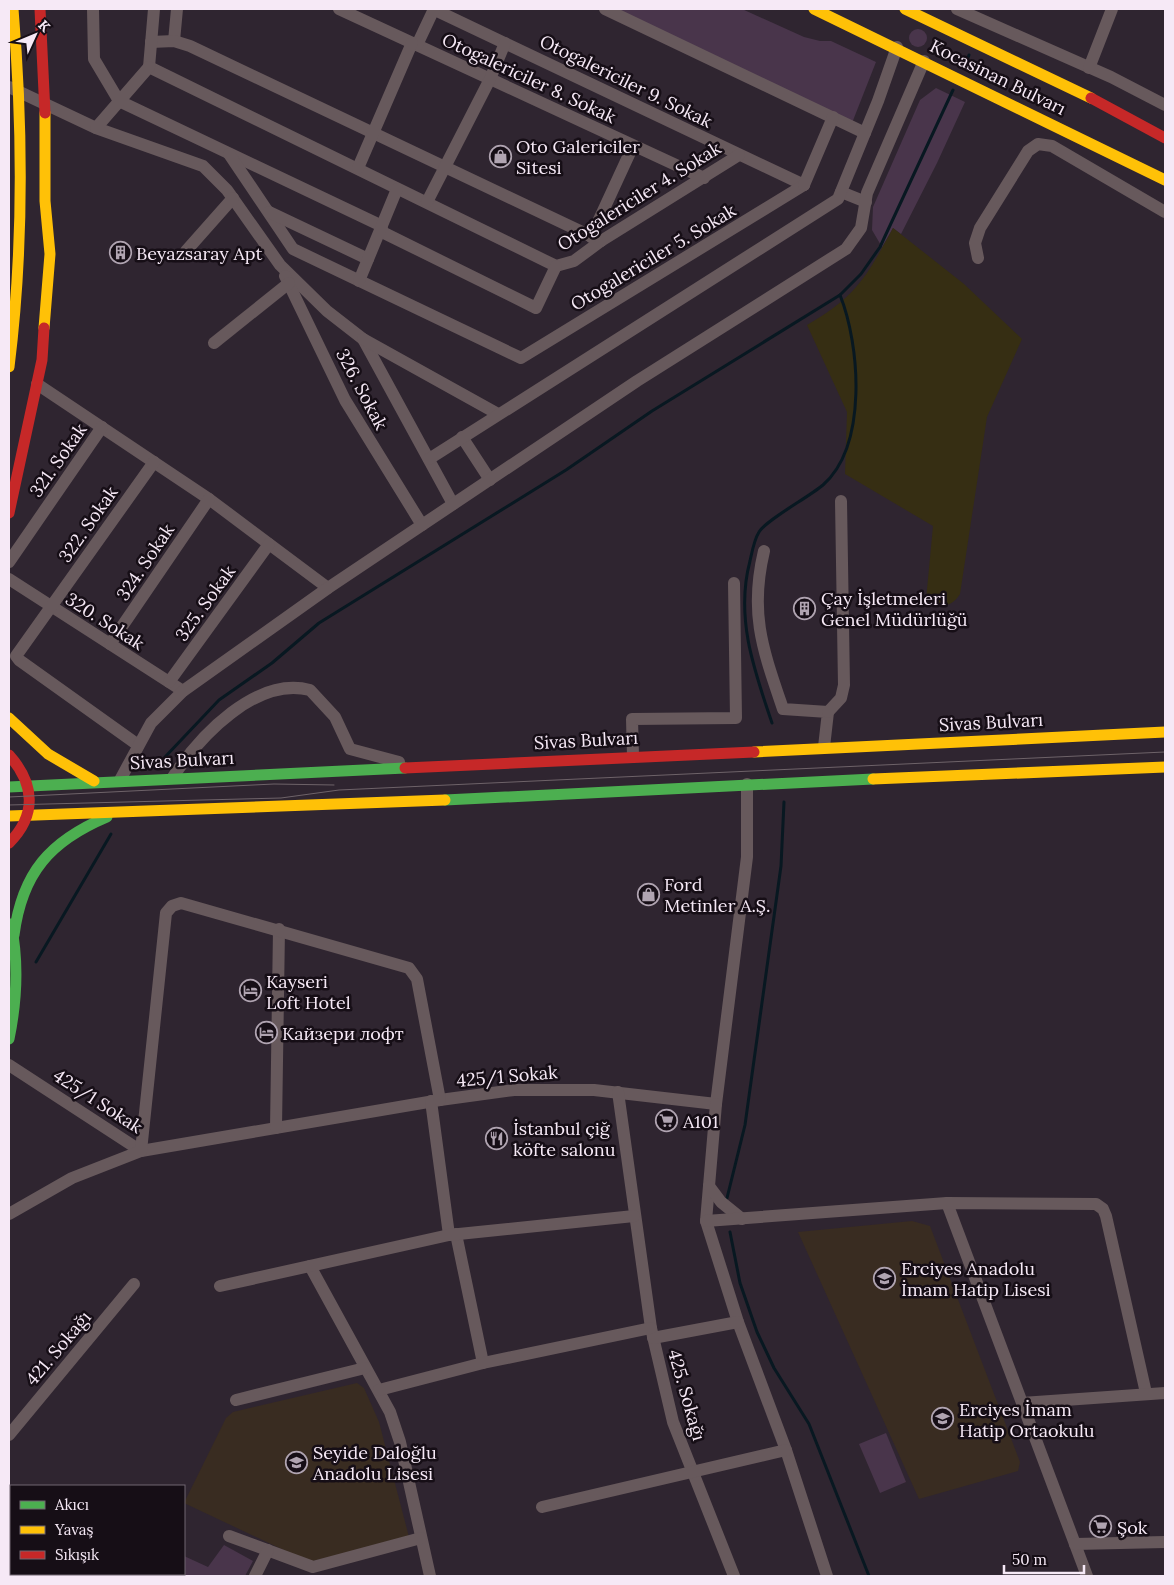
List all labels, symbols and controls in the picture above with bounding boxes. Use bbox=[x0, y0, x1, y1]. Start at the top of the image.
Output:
north arrow bbox=[10, 10, 60, 60]
text: K bbox=[34, 16, 54, 36]
street label: Otogalericiler 8. Sokak bbox=[439, 28, 620, 128]
street label: Otogalericiler 9. Sokak bbox=[536, 29, 716, 133]
street label: Kocasinan Bulvarı bbox=[926, 34, 1070, 120]
place label: Oto Galericiler Sitesi bbox=[516, 135, 640, 179]
street label: Otogalericiler 4. Sokak bbox=[553, 136, 725, 256]
shop icon: Oto Galericiler Sitesi bbox=[488, 144, 512, 168]
street label: Otogalericiler 5. Sokak bbox=[566, 198, 740, 315]
building icon: Beyazsaray Apt bbox=[108, 241, 132, 265]
place label: Beyazsaray Apt bbox=[136, 242, 263, 265]
street label: 326. Sokak bbox=[331, 344, 393, 434]
street label: 321. Sokak bbox=[24, 418, 92, 501]
street label: 322. Sokak bbox=[53, 481, 123, 567]
street label: 324. Sokak bbox=[111, 519, 179, 605]
street label: 325. Sokak bbox=[170, 560, 240, 645]
street label: 320. Sokak bbox=[61, 587, 149, 655]
place label: Çay İşletmeleri Genel Müdürlüğü bbox=[821, 587, 968, 631]
building icon: Çay İşletmeleri Genel Müdürlüğü bbox=[793, 596, 817, 620]
street label: Sivas Bulvarı bbox=[938, 708, 1044, 736]
street label: Sivas Bulvarı bbox=[533, 726, 639, 754]
street label: Sivas Bulvarı bbox=[129, 746, 235, 774]
place label: Ford Metinler A.Ş. bbox=[664, 873, 771, 917]
shop icon: Ford Metinler A.Ş. bbox=[636, 882, 660, 906]
place label: Kayseri Loft Hotel bbox=[266, 970, 351, 1014]
hotel icon: Kayseri Loft Hotel bbox=[238, 979, 262, 1003]
hotel icon: Кайзери лофт bbox=[254, 1021, 278, 1045]
place label: Кайзери лофт bbox=[282, 1022, 404, 1045]
street label: 425/1 Sokak bbox=[455, 1060, 559, 1092]
street label: 425/1 Sokak bbox=[49, 1064, 147, 1138]
supermarket icon: A101 bbox=[655, 1109, 679, 1133]
place label: A101 bbox=[682, 1110, 719, 1133]
place label: İstanbul çiğ köfte salonu bbox=[513, 1117, 616, 1161]
restaurant icon: İstanbul çiğ köfte salonu bbox=[485, 1126, 509, 1150]
place label: Erciyes Anadolu İmam Hatip Lisesi bbox=[901, 1257, 1051, 1301]
school or university icon: Erciyes Anadolu İmam Hatip Lisesi bbox=[873, 1266, 897, 1290]
street label: 421. Sokağı bbox=[20, 1306, 96, 1390]
street label: 425. Sokağı bbox=[663, 1347, 711, 1443]
place label: Erciyes İmam Hatip Ortaokulu bbox=[959, 1398, 1095, 1442]
school or university icon: Erciyes İmam Hatip Ortaokulu bbox=[931, 1407, 955, 1431]
place label: Seyide Daloğlu Anadolu Lisesi bbox=[312, 1441, 437, 1485]
school or university icon: Seyide Daloğlu Anadolu Lisesi bbox=[285, 1450, 309, 1474]
legend bbox=[10, 1485, 185, 1575]
text: Akıcı bbox=[54, 1495, 89, 1514]
supermarket icon: Şok bbox=[1089, 1515, 1113, 1539]
place label: Şok bbox=[1117, 1516, 1148, 1539]
text: Yavaş bbox=[54, 1520, 94, 1539]
scale bar bbox=[1004, 1542, 1084, 1574]
text: Sıkışık bbox=[55, 1545, 99, 1564]
text: 50 m bbox=[1012, 1550, 1047, 1569]

